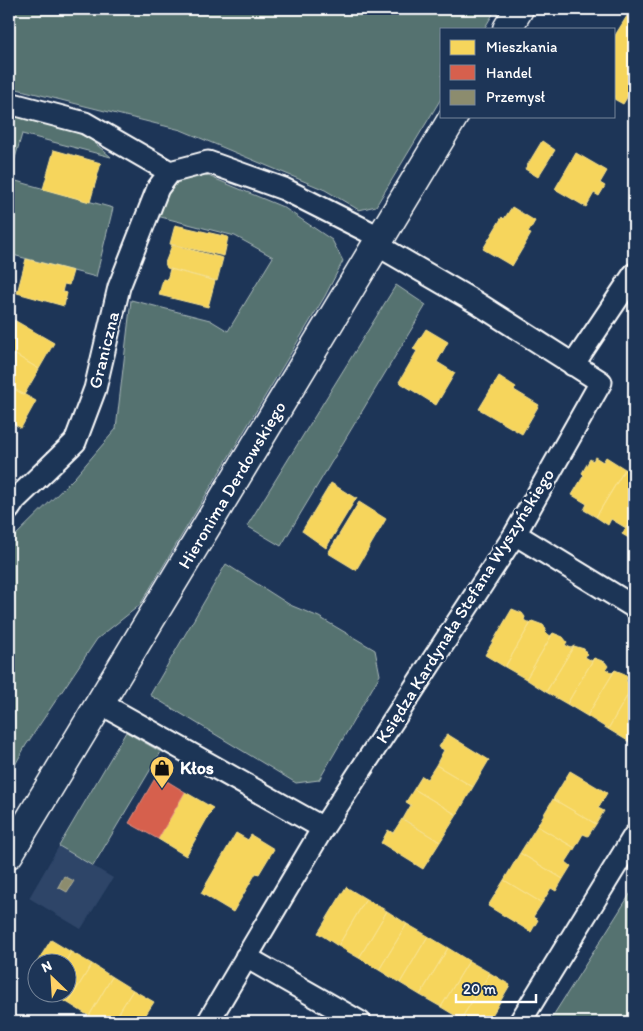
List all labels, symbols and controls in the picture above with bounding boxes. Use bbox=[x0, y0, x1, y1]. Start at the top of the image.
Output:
legend bbox=[440, 28, 616, 118]
text: Mieszkania bbox=[486, 38, 558, 56]
text: Handel bbox=[486, 64, 533, 82]
text: Przemysł bbox=[486, 88, 546, 106]
street label: Graniczna bbox=[84, 308, 124, 391]
street label: Hieronima Derdowskiego bbox=[173, 397, 291, 573]
street label: Księdza Kardynała Stefana Wyszyńskiego bbox=[371, 465, 559, 747]
shop icon: Kłos bbox=[149, 755, 175, 789]
place label: Kłos bbox=[180, 757, 214, 779]
north arrow bbox=[28, 954, 78, 1004]
text: N bbox=[39, 957, 55, 976]
scale bar bbox=[456, 971, 536, 1003]
text: 20 m bbox=[463, 980, 497, 998]

